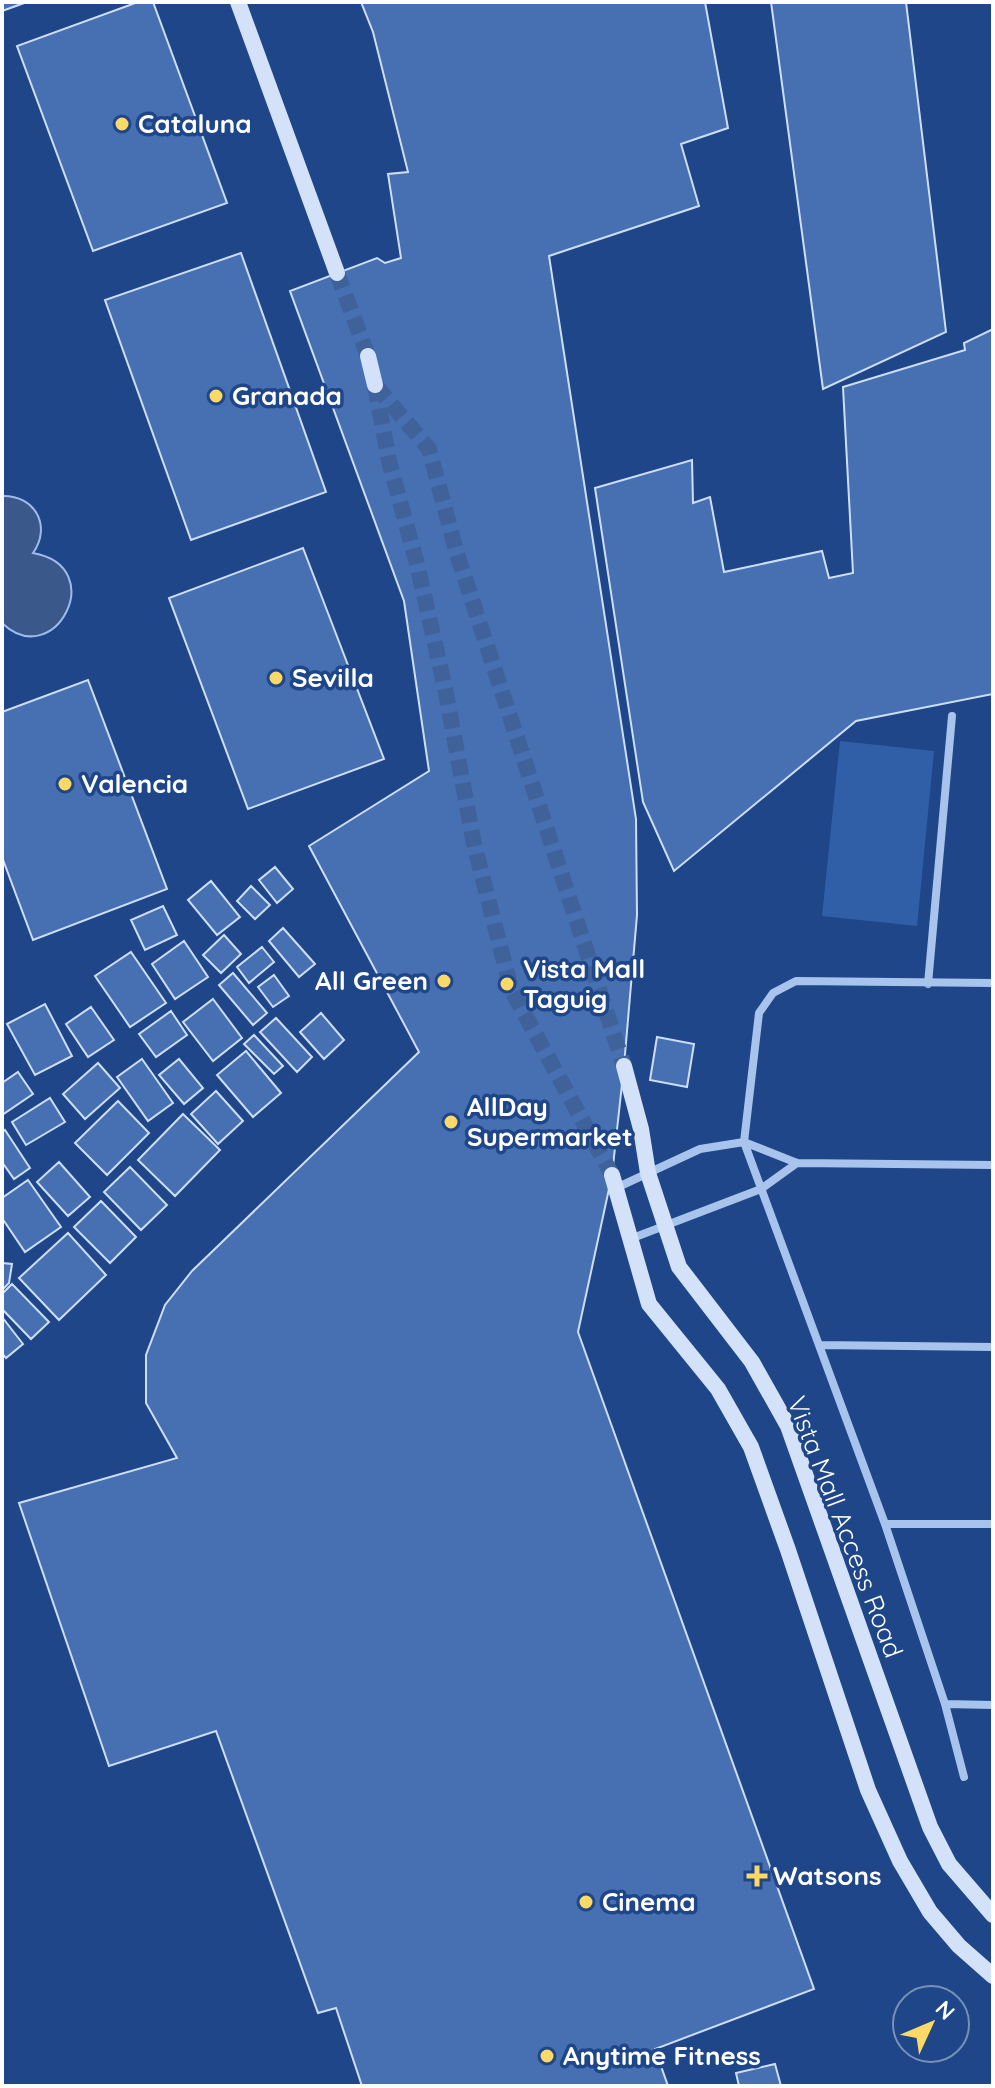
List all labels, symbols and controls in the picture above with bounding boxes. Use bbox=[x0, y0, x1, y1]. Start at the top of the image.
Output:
place label: Cataluna bbox=[138, 107, 252, 140]
marker: Cataluna bbox=[113, 115, 131, 133]
place label: Granada bbox=[232, 379, 342, 412]
marker: Granada bbox=[207, 387, 225, 405]
place label: Sevilla bbox=[292, 661, 374, 694]
marker: Sevilla bbox=[267, 669, 285, 687]
place label: Valencia bbox=[81, 767, 188, 800]
marker: Valencia bbox=[56, 775, 74, 793]
place label: Vista Mall Taguig bbox=[523, 952, 645, 1015]
place label: All Green bbox=[315, 964, 428, 997]
marker: All Green bbox=[435, 972, 453, 990]
marker: Vista Mall Taguig bbox=[498, 975, 516, 993]
place label: AllDay Supermarket bbox=[467, 1090, 633, 1153]
marker: AllDay Supermarket bbox=[442, 1113, 460, 1131]
street label: Vista Mall Access Road bbox=[780, 1391, 911, 1662]
place label: Watsons bbox=[773, 1859, 882, 1892]
marker: Watsons bbox=[748, 1867, 766, 1885]
place label: Cinema bbox=[602, 1885, 696, 1918]
marker: Cinema bbox=[577, 1893, 595, 1911]
north arrow bbox=[891, 1984, 971, 2064]
text: N bbox=[930, 1995, 961, 2026]
place label: Anytime Fitness bbox=[563, 2039, 761, 2072]
marker: Anytime Fitness bbox=[538, 2047, 556, 2065]

